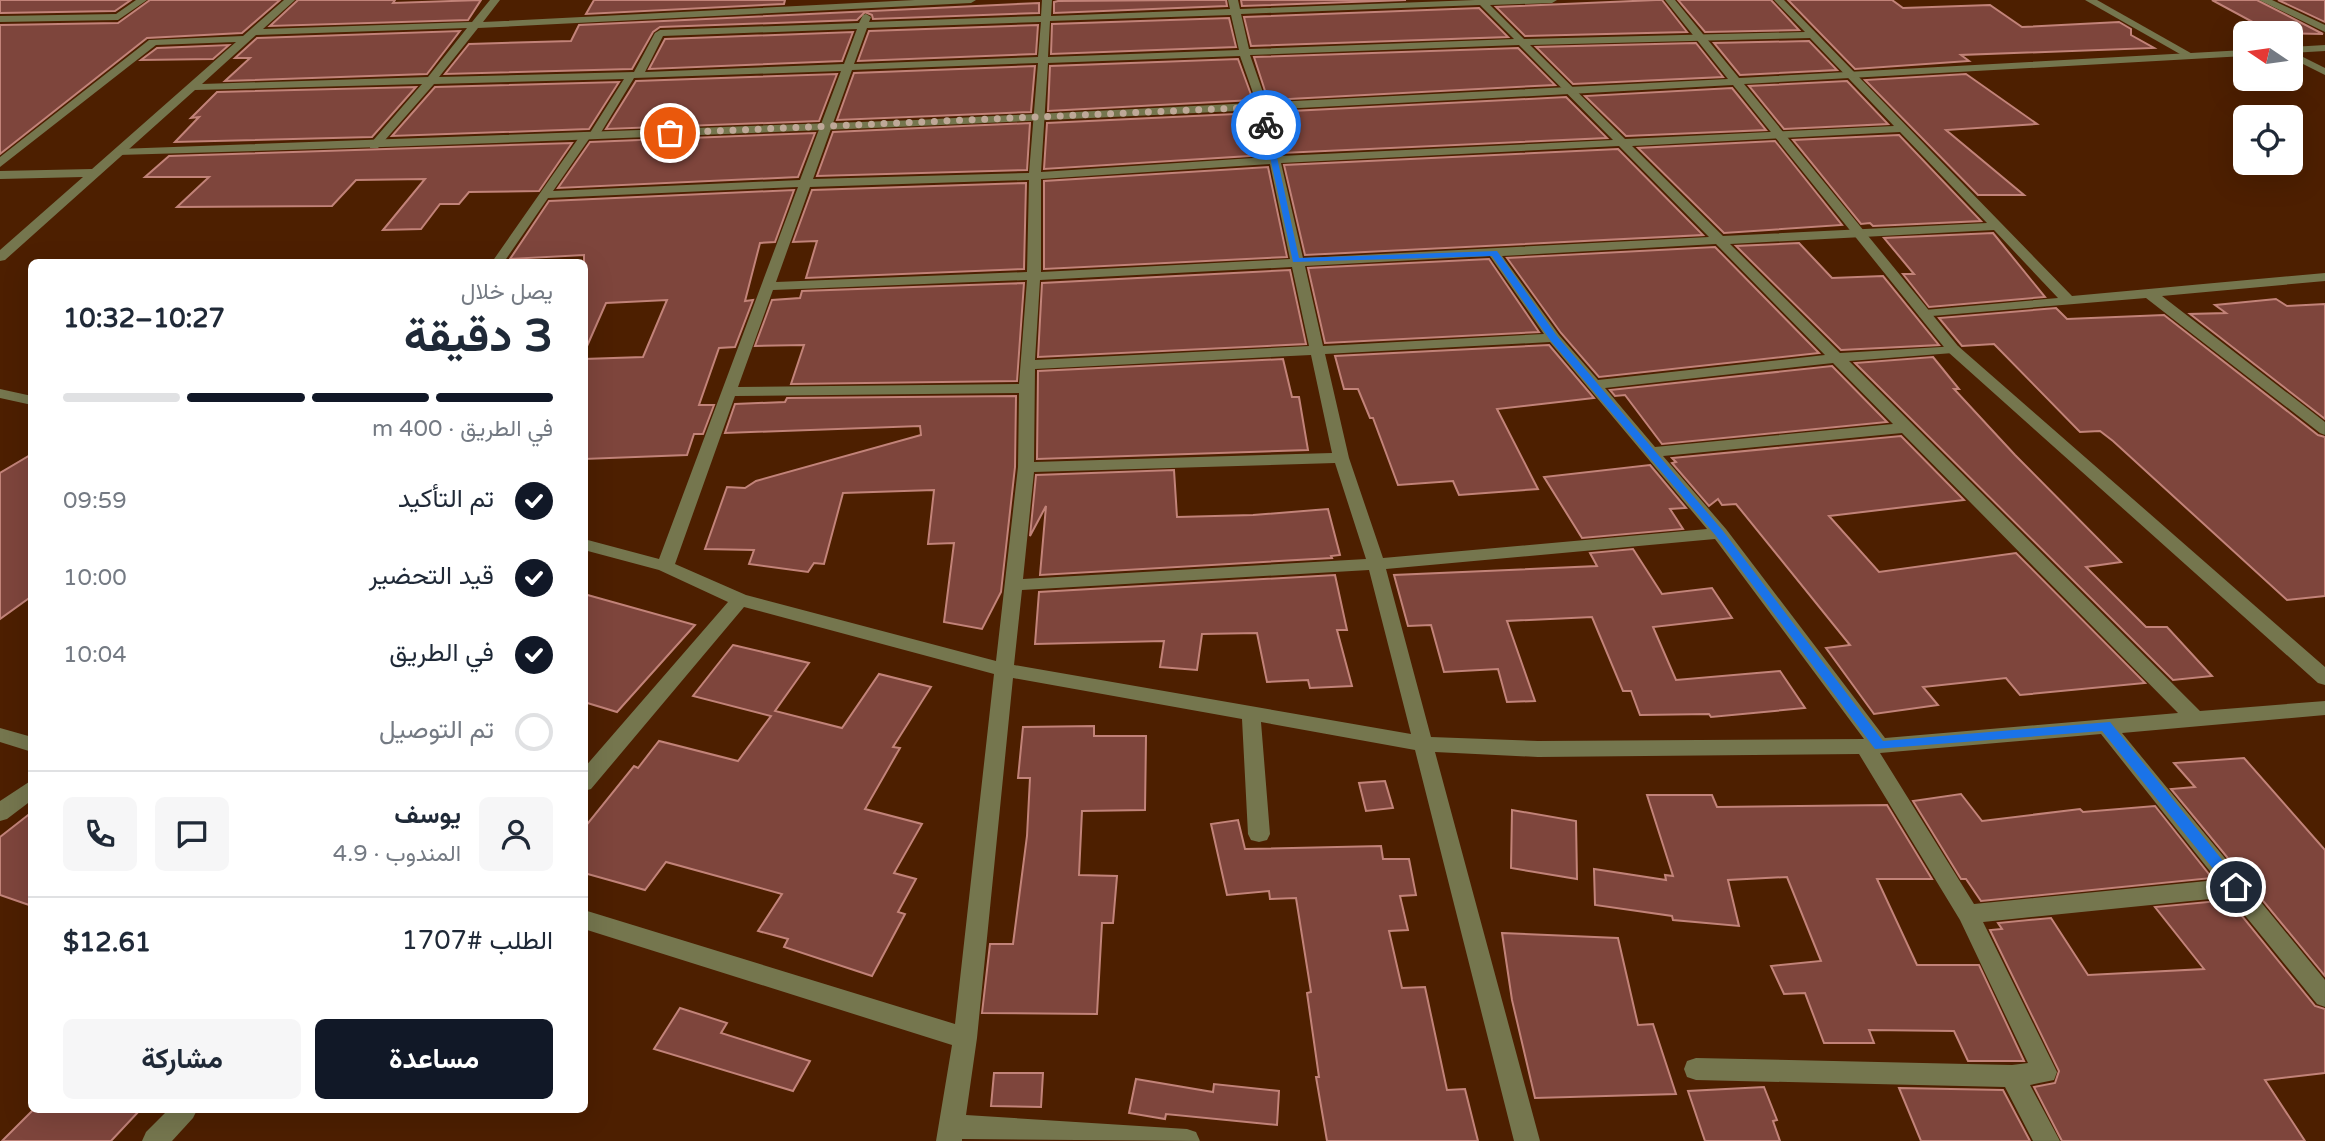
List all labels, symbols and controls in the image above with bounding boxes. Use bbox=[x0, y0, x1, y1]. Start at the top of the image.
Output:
north arrow bbox=[2233, 21, 2303, 91]
map controls bbox=[2233, 21, 2303, 175]
courier bbox=[1231, 90, 1301, 160]
pin bbox=[640, 103, 700, 163]
button: locate bbox=[2233, 105, 2303, 175]
icon: bike bbox=[1247, 106, 1285, 144]
icon: bag bbox=[651, 114, 689, 152]
text: يصل خلال bbox=[461, 278, 553, 306]
text: 10:27–10:32 bbox=[63, 303, 225, 334]
text: 3 دقيقة bbox=[404, 309, 553, 364]
text: في الطريق · 400 m bbox=[372, 415, 553, 443]
icon: check bbox=[515, 482, 553, 520]
text: تم التأكيد bbox=[398, 483, 494, 514]
text: 09:59 bbox=[63, 487, 127, 515]
icon: check bbox=[515, 559, 553, 597]
text: قيد التحضير bbox=[369, 560, 494, 591]
text: 10:00 bbox=[63, 564, 127, 592]
icon: check bbox=[515, 636, 553, 674]
text: في الطريق bbox=[389, 637, 494, 668]
text: 10:04 bbox=[63, 641, 127, 669]
text: تم التوصيل bbox=[379, 714, 494, 745]
button: phone bbox=[63, 797, 137, 871]
button: chat bbox=[155, 797, 229, 871]
button: person bbox=[479, 797, 553, 871]
text: يوسف bbox=[394, 799, 461, 830]
text: المندوب · 4.9 bbox=[333, 840, 461, 868]
pin bbox=[2206, 857, 2266, 917]
icon: home bbox=[2217, 868, 2255, 906]
text: الطلب #1707 bbox=[402, 925, 553, 956]
text: $12.61 bbox=[63, 927, 151, 958]
button: مشاركة bbox=[63, 1019, 301, 1099]
button: مساعدة bbox=[315, 1019, 553, 1099]

